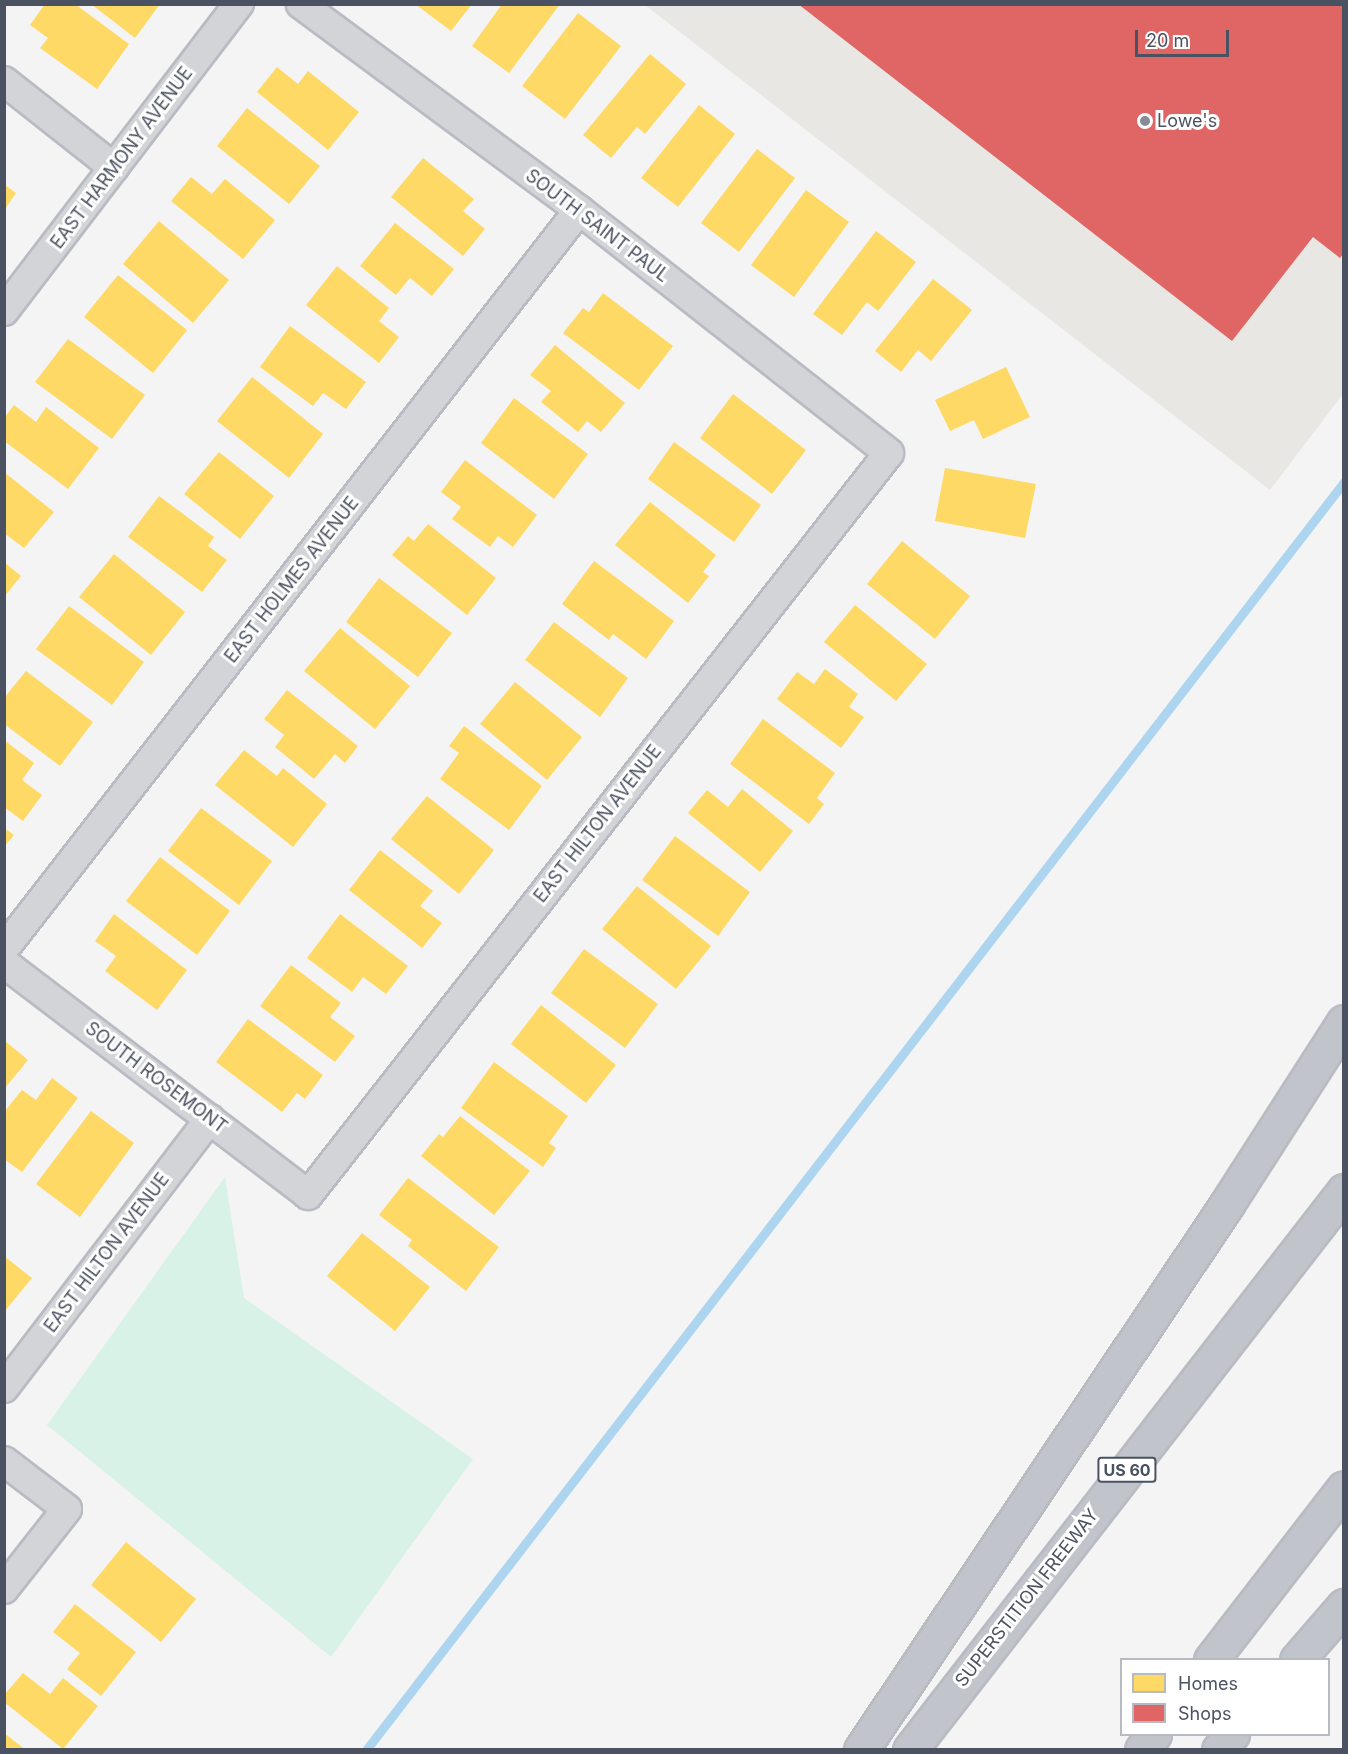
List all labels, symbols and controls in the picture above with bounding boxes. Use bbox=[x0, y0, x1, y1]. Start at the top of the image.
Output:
scale bar bbox=[1138, 18, 1232, 56]
text: 20 m bbox=[1146, 30, 1189, 51]
street label: EAST HARMONY AVENUE bbox=[47, 63, 197, 253]
place label: Lowe's bbox=[1157, 110, 1217, 132]
marker: Lowe's bbox=[1138, 114, 1152, 128]
street label: SOUTH SAINT PAUL bbox=[521, 165, 673, 287]
street label: EAST HOLMES AVENUE bbox=[220, 493, 364, 667]
street label: EAST HILTON AVENUE bbox=[530, 741, 666, 907]
street label: SOUTH ROSEMONT bbox=[81, 1018, 231, 1138]
street label: EAST HILTON AVENUE bbox=[40, 1169, 174, 1337]
road number: US 60 bbox=[1097, 1457, 1157, 1483]
street label: SUPERSTITION FREEWAY bbox=[951, 1505, 1103, 1691]
legend bbox=[1120, 1658, 1330, 1736]
text: Homes bbox=[1178, 1673, 1238, 1694]
text: Shops bbox=[1178, 1703, 1232, 1724]

